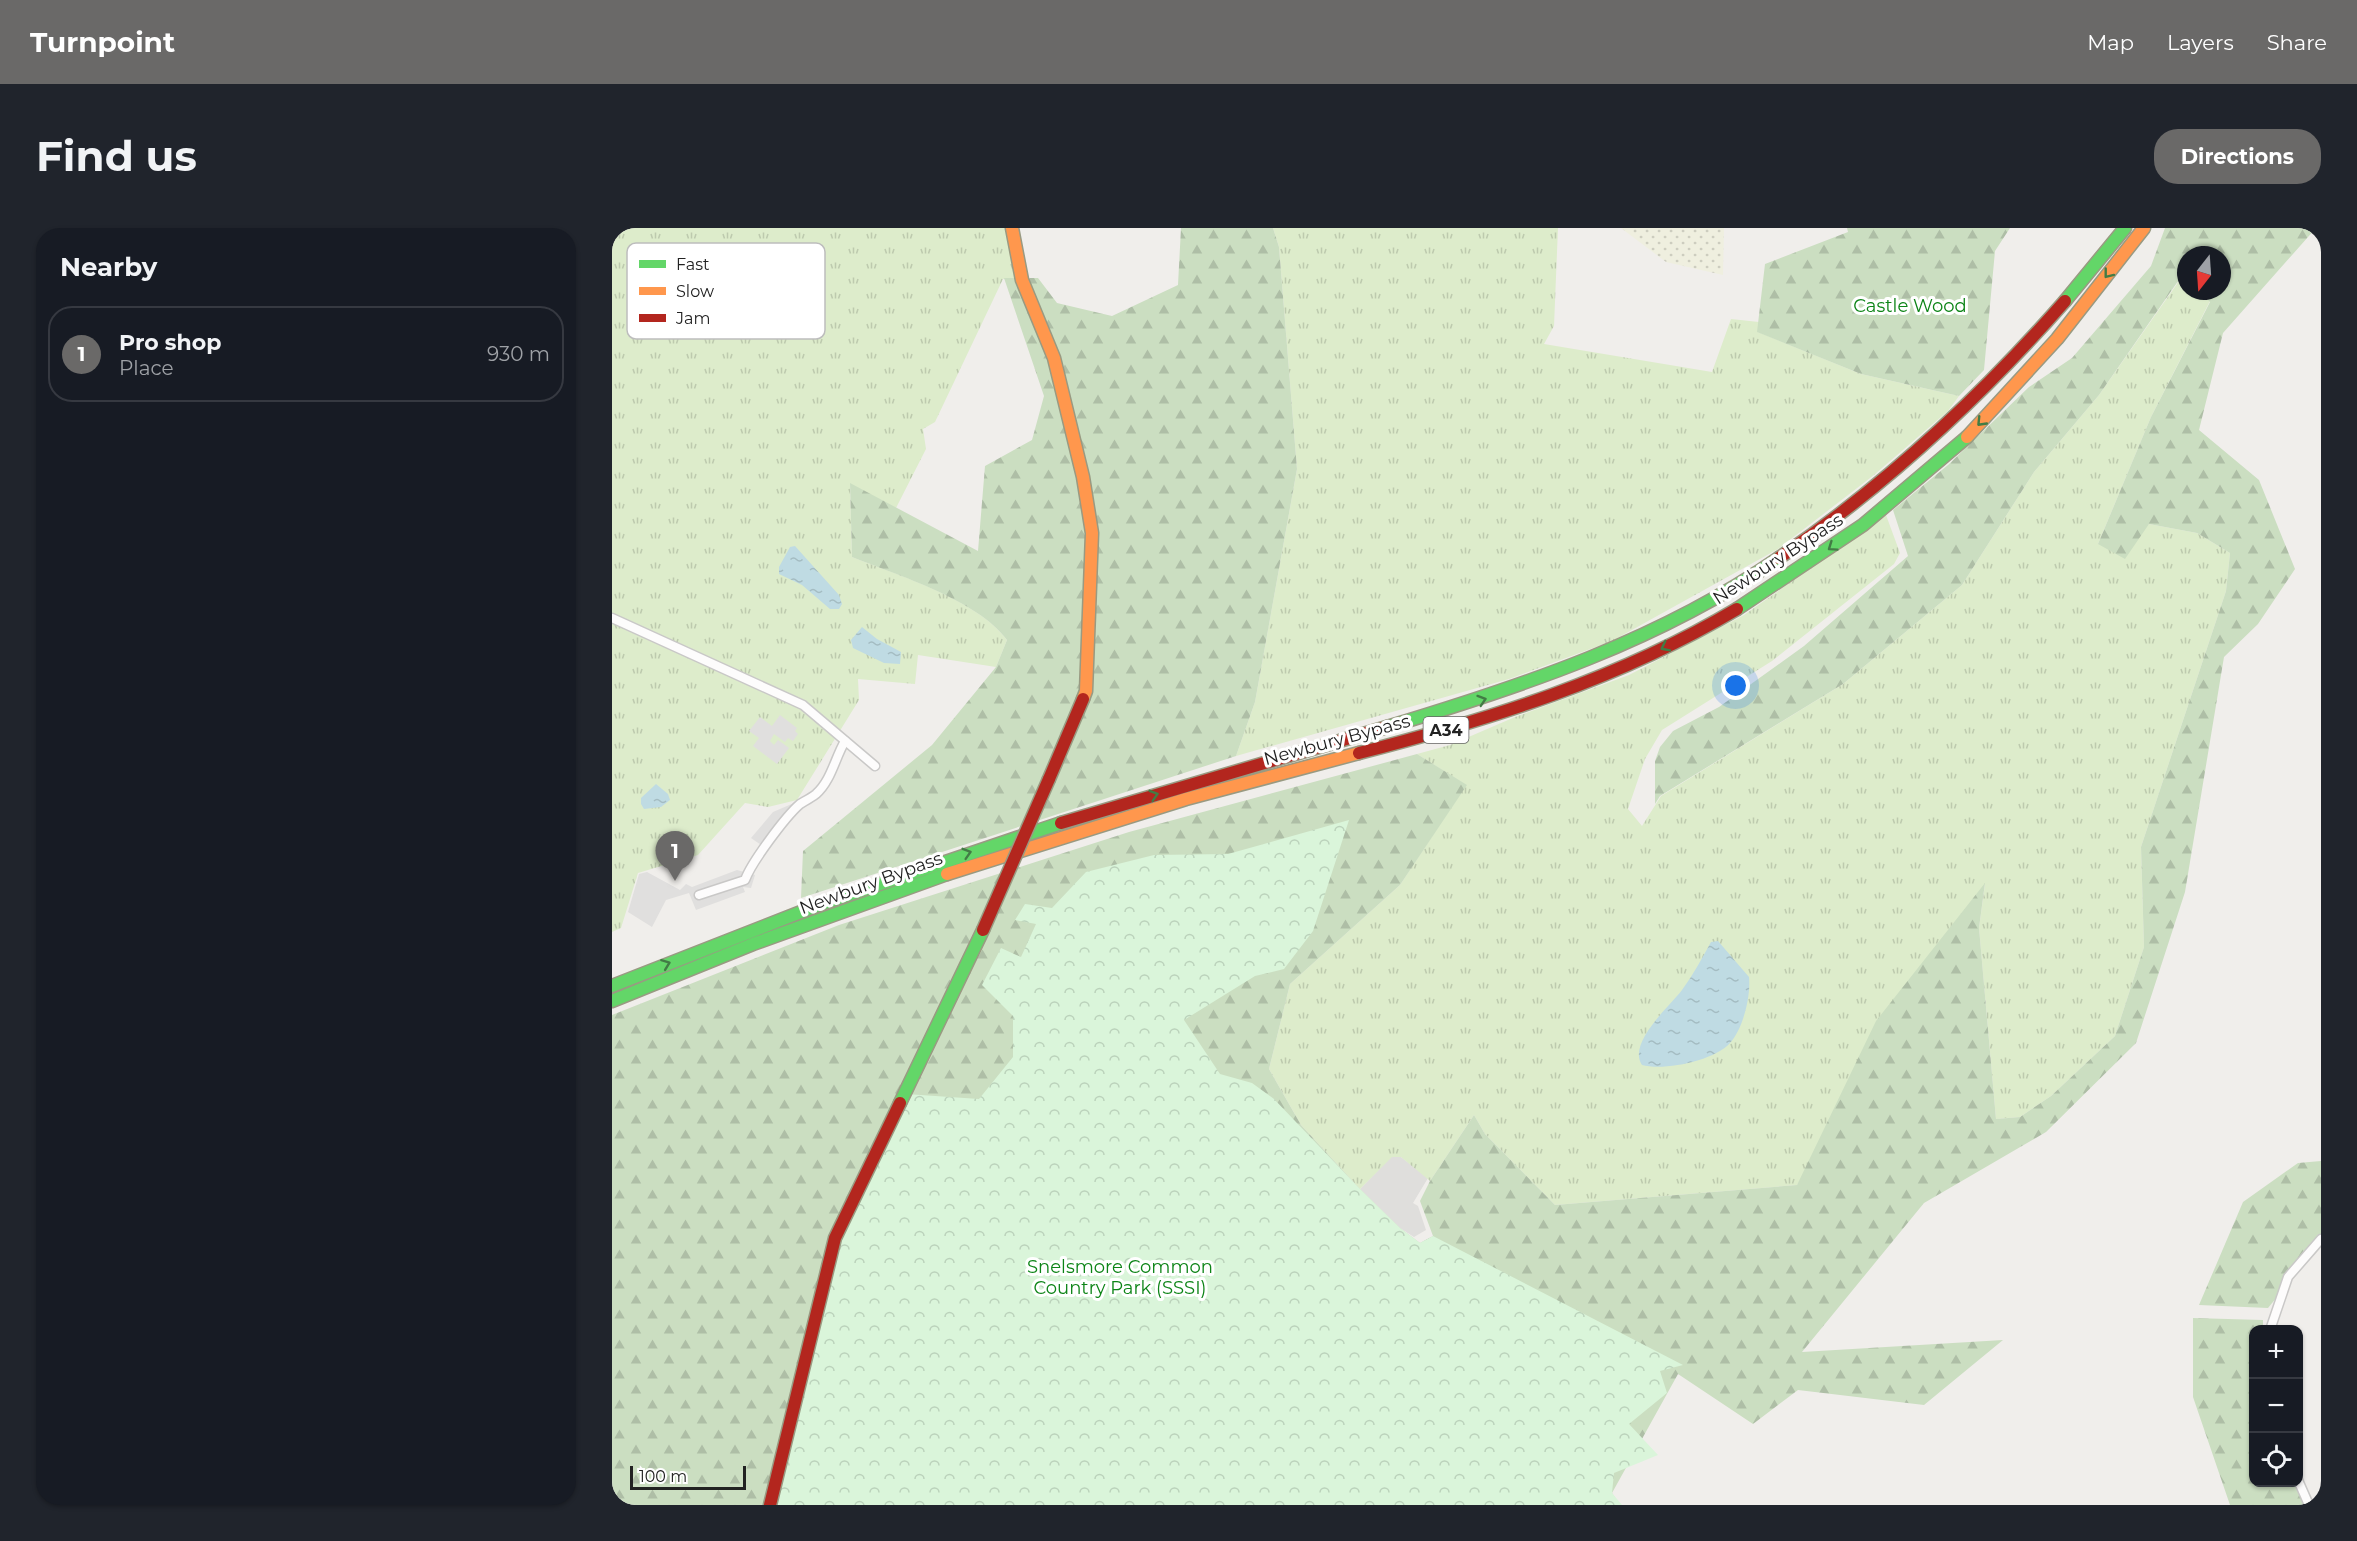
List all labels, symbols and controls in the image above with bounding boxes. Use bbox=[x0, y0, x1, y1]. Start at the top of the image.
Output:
text: Turnpoint bbox=[30, 25, 175, 59]
text: Map bbox=[2087, 30, 2134, 55]
text: Layers bbox=[2167, 30, 2234, 55]
text: Share bbox=[2267, 30, 2327, 55]
button: Directions bbox=[2154, 129, 2321, 184]
text: Find us bbox=[36, 130, 197, 182]
legend bbox=[627, 243, 825, 339]
north arrow bbox=[2177, 246, 2231, 300]
text: Nearby bbox=[60, 251, 157, 283]
text: Fast bbox=[676, 255, 710, 274]
one-way arrow bbox=[2105, 268, 2116, 279]
text: Slow bbox=[676, 282, 714, 301]
park label: Castle Wood bbox=[1853, 295, 1967, 317]
text: Jam bbox=[675, 309, 710, 328]
text: Pro shop bbox=[119, 329, 221, 356]
text: 1 bbox=[78, 342, 85, 366]
text: 930 m bbox=[487, 342, 550, 366]
text: Place bbox=[119, 356, 174, 380]
one-way arrow bbox=[1977, 415, 1988, 426]
street label: Newbury Bypass bbox=[1709, 509, 1847, 609]
one-way arrow bbox=[1827, 540, 1838, 551]
one-way arrow bbox=[1660, 640, 1671, 652]
your location bbox=[1721, 671, 1750, 700]
one-way arrow bbox=[1476, 694, 1487, 707]
street label: Newbury Bypass bbox=[1261, 710, 1413, 770]
road number: A34 bbox=[1424, 717, 1468, 743]
one-way arrow bbox=[1148, 790, 1158, 802]
pin: 1 bbox=[656, 832, 694, 881]
street label: Newbury Bypass bbox=[796, 847, 946, 919]
one-way arrow bbox=[961, 847, 972, 860]
one-way arrow bbox=[660, 959, 671, 971]
park label: Snelsmore Common Country Park (SSSI) bbox=[1027, 1256, 1213, 1299]
map controls bbox=[2249, 1325, 2303, 1487]
button: + bbox=[2249, 1325, 2303, 1379]
button: − bbox=[2249, 1379, 2303, 1433]
button: locate bbox=[2249, 1433, 2303, 1487]
scale bar bbox=[630, 1463, 746, 1490]
text: 100 m bbox=[639, 1467, 687, 1486]

